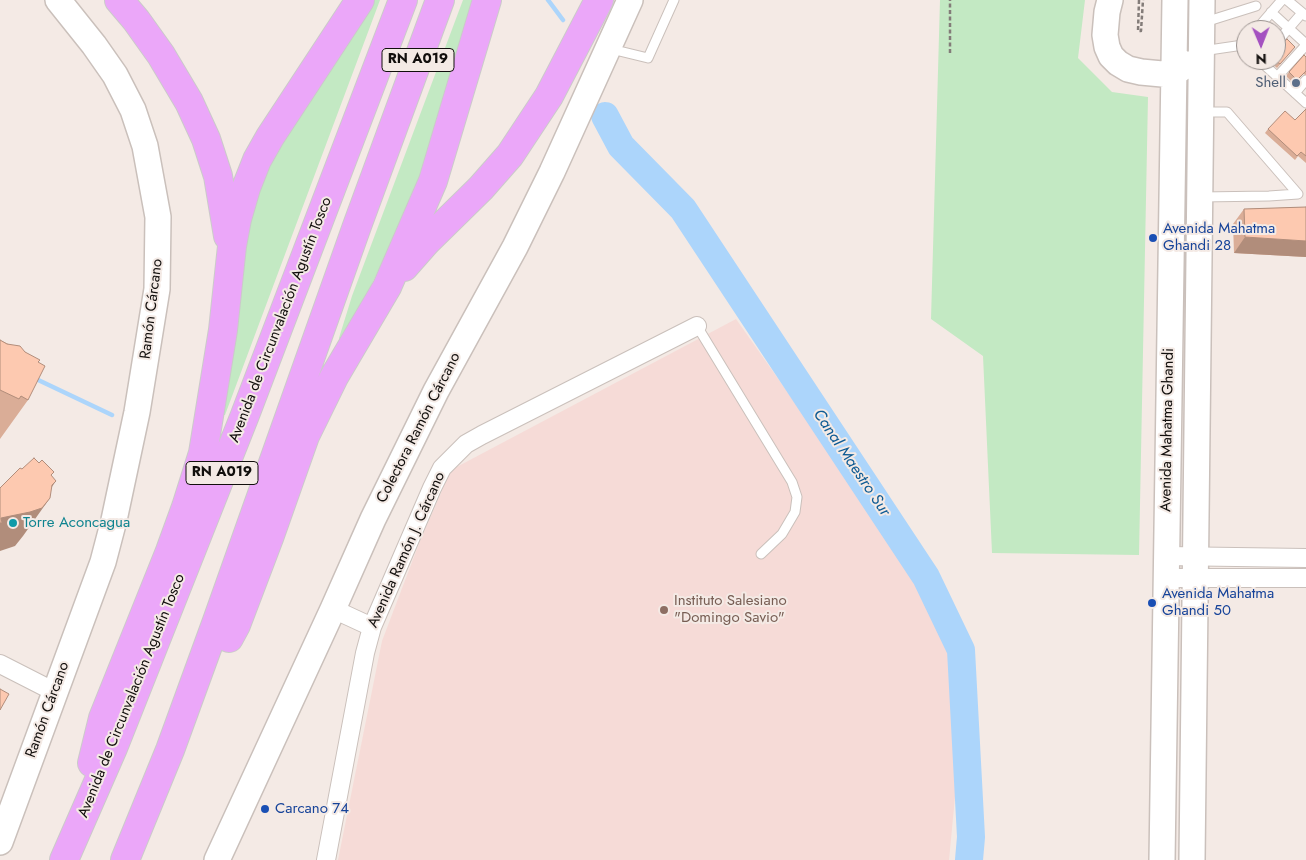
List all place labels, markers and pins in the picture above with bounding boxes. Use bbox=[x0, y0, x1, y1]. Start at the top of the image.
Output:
place label: Shell bbox=[1255, 74, 1286, 92]
marker: Shell bbox=[1290, 77, 1302, 89]
place label: Avenida Mahatma Ghandi 28 bbox=[1163, 220, 1275, 255]
marker: Avenida Mahatma Ghandi 28 bbox=[1147, 232, 1159, 244]
place label: Torre Aconcagua bbox=[23, 514, 130, 532]
marker: Torre Aconcagua bbox=[7, 517, 19, 529]
place label: Avenida Mahatma Ghandi 50 bbox=[1162, 585, 1274, 620]
place label: Instituto Salesiano "Domingo Savio" bbox=[674, 592, 787, 627]
marker: Avenida Mahatma Ghandi 50 bbox=[1146, 597, 1158, 609]
marker: Instituto Salesiano "Domingo Savio" bbox=[658, 604, 670, 616]
place label: Carcano 74 bbox=[275, 800, 349, 818]
marker: Carcano 74 bbox=[259, 803, 271, 815]

